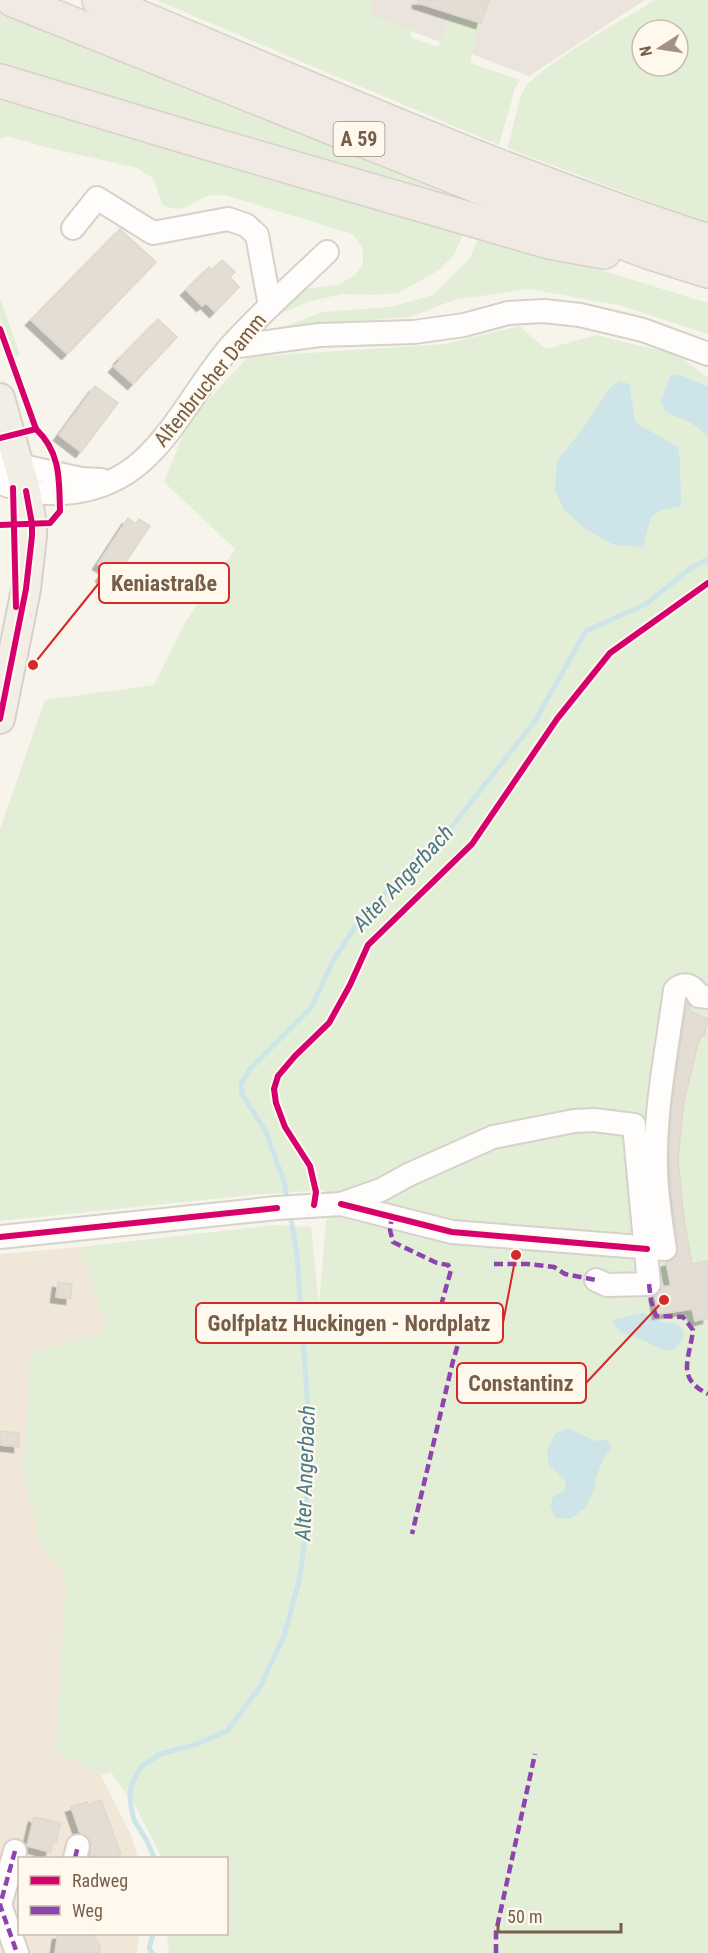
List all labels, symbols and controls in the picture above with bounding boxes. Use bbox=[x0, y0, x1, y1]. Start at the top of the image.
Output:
north arrow bbox=[630, 18, 690, 78]
text: N bbox=[636, 44, 656, 58]
road number: A 59 bbox=[334, 122, 385, 156]
street label: Altenbrucher Damm bbox=[149, 308, 271, 452]
callout: Keniastraße bbox=[99, 563, 229, 603]
text: Keniastraße bbox=[111, 571, 217, 596]
water label: Alter Angerbach bbox=[347, 820, 458, 937]
callout: Golfplatz Huckingen - Nordplatz bbox=[196, 1303, 503, 1343]
text: Golfplatz Huckingen - Nordplatz bbox=[208, 1311, 490, 1336]
callout: Constantinz bbox=[457, 1363, 586, 1403]
text: Constantinz bbox=[468, 1371, 574, 1396]
water label: Alter Angerbach bbox=[290, 1405, 320, 1542]
legend bbox=[18, 1857, 228, 1935]
text: Radweg bbox=[72, 1870, 128, 1891]
scale bar bbox=[498, 1896, 621, 1934]
text: Weg bbox=[72, 1900, 103, 1921]
text: 50 m bbox=[507, 1906, 542, 1927]

